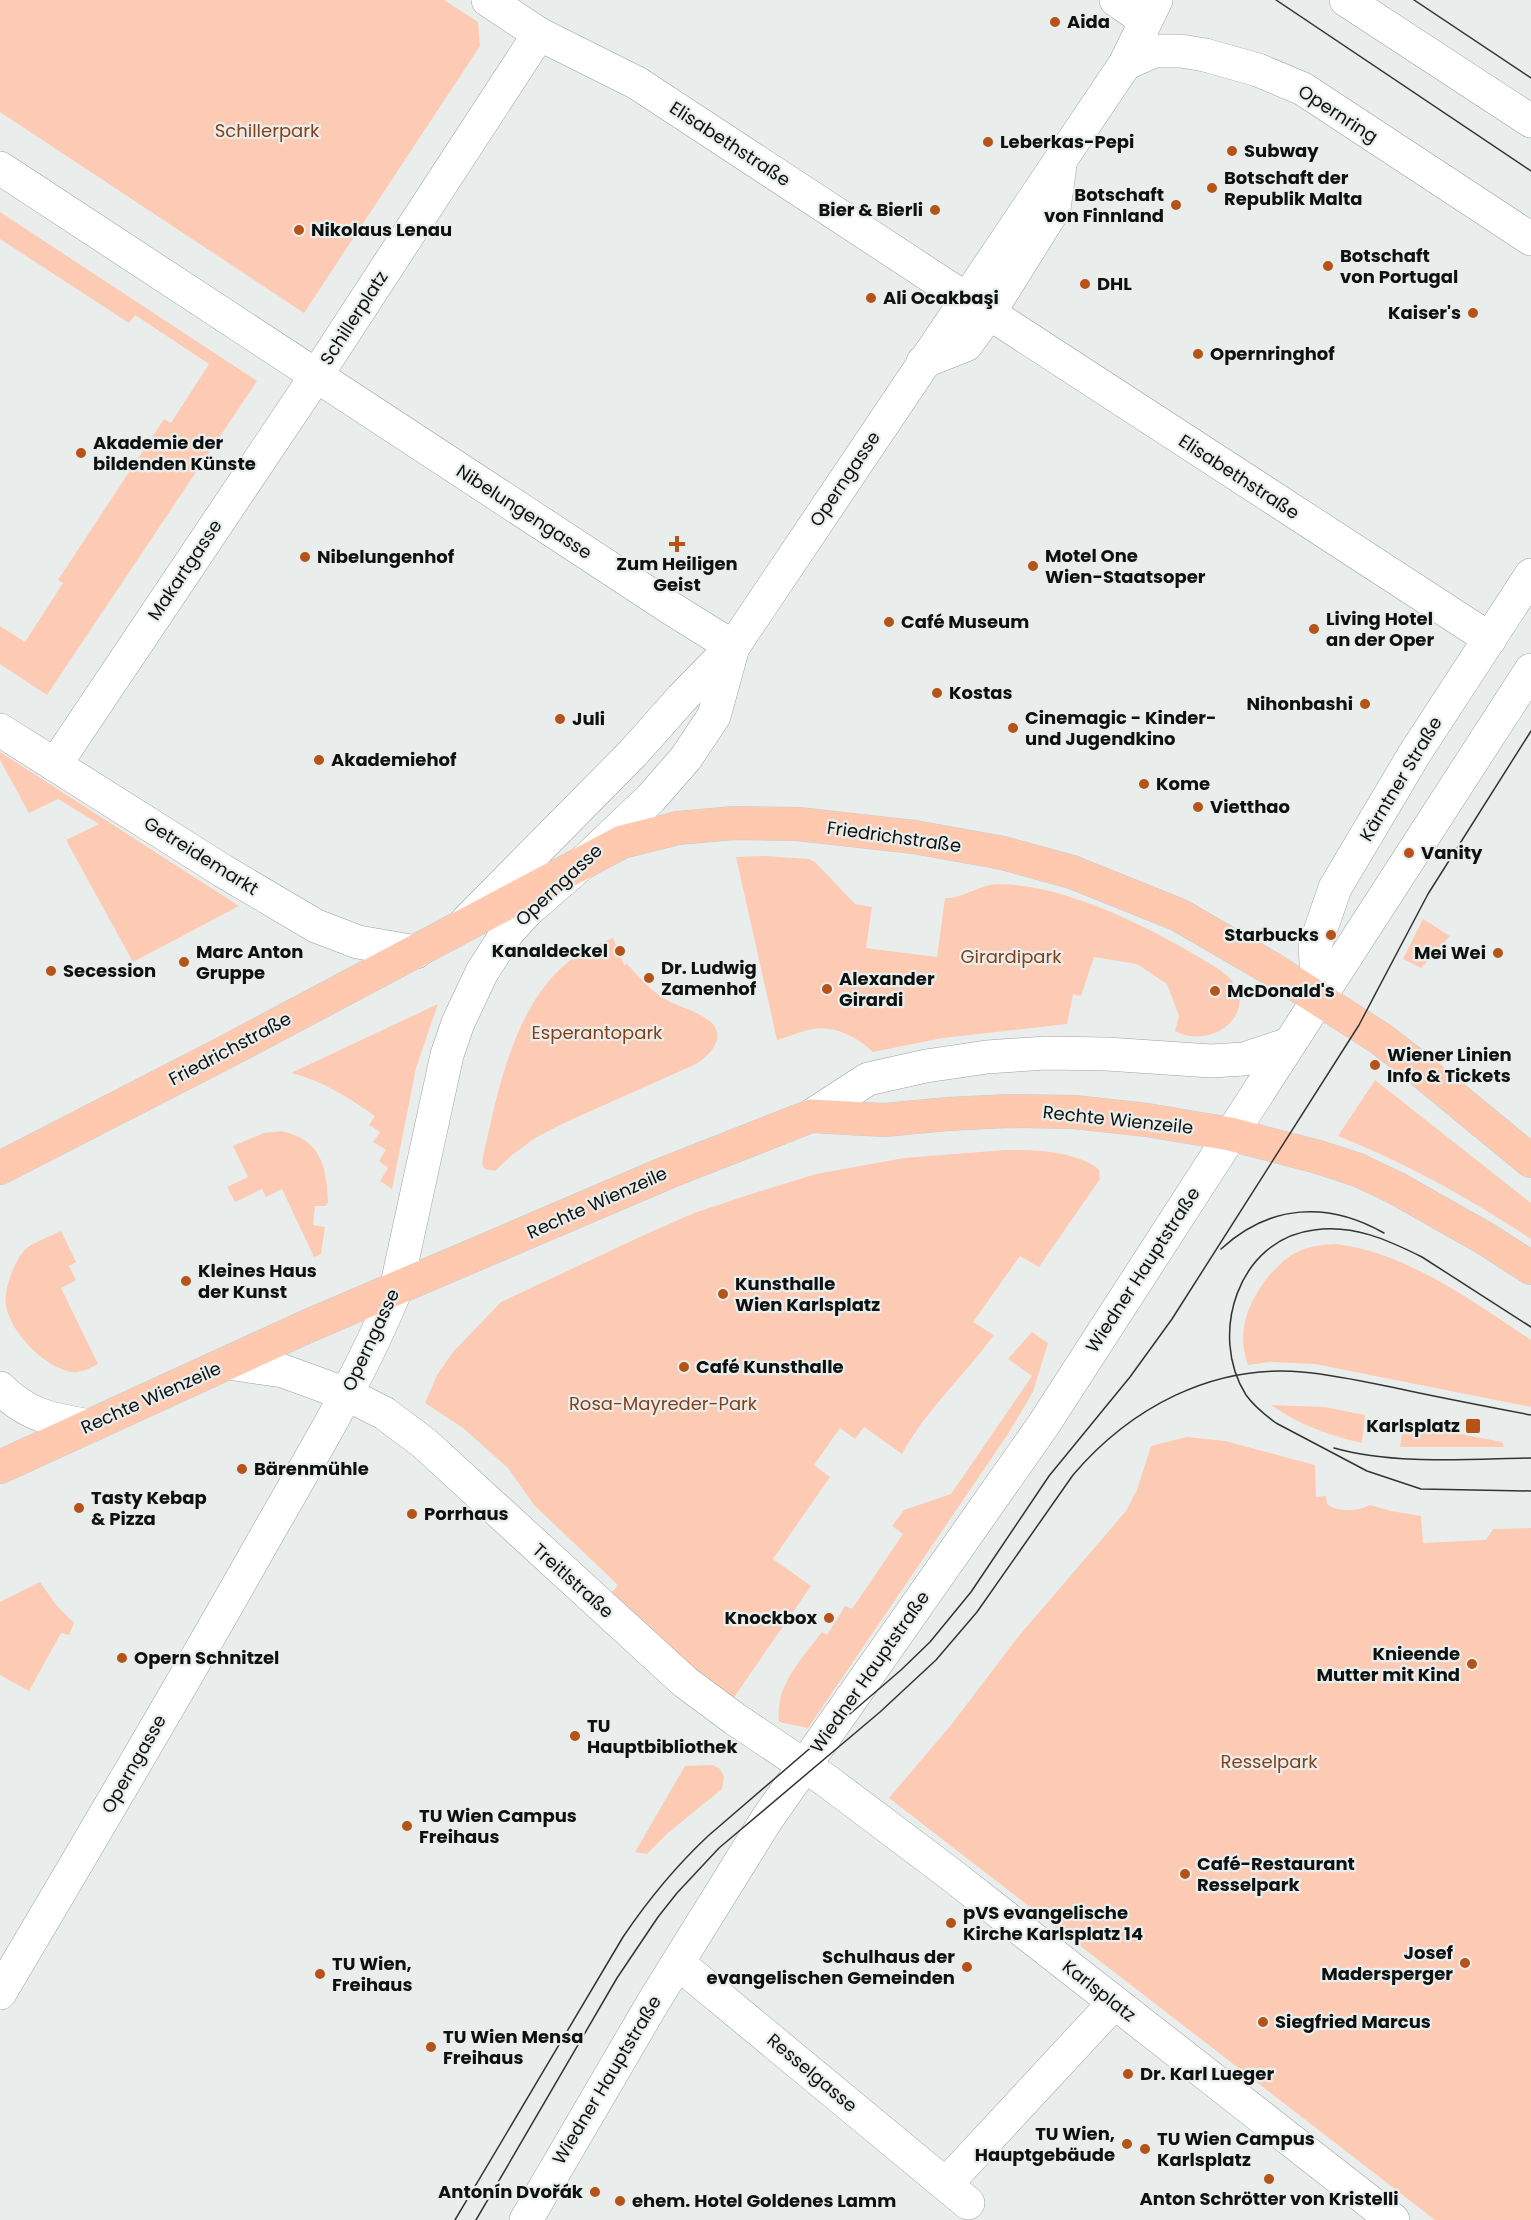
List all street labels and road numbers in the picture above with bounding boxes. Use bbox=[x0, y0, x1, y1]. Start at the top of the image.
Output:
street label: Opernring bbox=[1293, 78, 1383, 149]
street label: Elisabethstraße bbox=[665, 95, 795, 192]
street label: Schillerplatz bbox=[314, 266, 393, 370]
street label: Operngasse bbox=[803, 426, 886, 531]
street label: Elisabethstraße bbox=[1174, 428, 1304, 525]
street label: Nibelungengasse bbox=[452, 458, 597, 565]
street label: Makartgasse bbox=[142, 514, 228, 625]
street label: Kärntner Straße bbox=[1353, 712, 1448, 846]
street label: Getreidemarkt bbox=[139, 810, 263, 901]
street label: Friedrichstraße bbox=[825, 815, 963, 858]
street label: Operngasse bbox=[510, 838, 607, 931]
street label: Friedrichstraße bbox=[164, 1006, 295, 1091]
street label: Rechte Wienzeile bbox=[1042, 1099, 1194, 1140]
street label: Rechte Wienzeile bbox=[523, 1160, 671, 1245]
street label: Wiedner Hauptstraße bbox=[1080, 1182, 1206, 1357]
street label: Operngasse bbox=[336, 1285, 405, 1395]
street label: Rechte Wienzeile bbox=[77, 1355, 225, 1440]
street label: Treitlstraße bbox=[527, 1537, 619, 1624]
street label: Wiedner Hauptstraße bbox=[804, 1586, 935, 1758]
street label: Operngasse bbox=[95, 1710, 172, 1818]
street label: Karlsplatz bbox=[1057, 1954, 1141, 2027]
street label: Wiedner Hauptstraße bbox=[546, 1991, 667, 2169]
street label: Resselgasse bbox=[762, 2027, 863, 2118]

